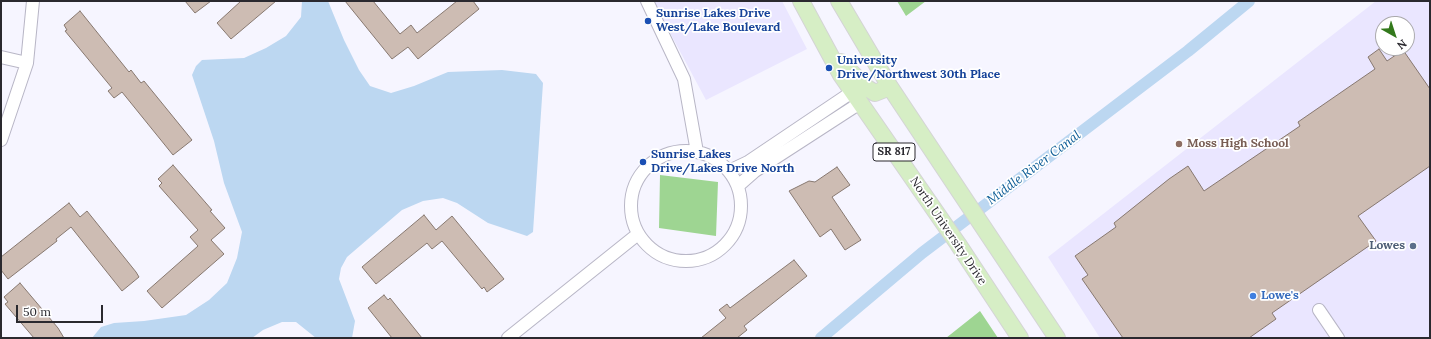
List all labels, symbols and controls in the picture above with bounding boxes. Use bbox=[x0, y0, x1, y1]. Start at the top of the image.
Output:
place label: Sunrise Lakes Drive West/Lake Boulevard bbox=[656, 7, 780, 35]
marker: Sunrise Lakes Drive West/Lake Boulevard bbox=[643, 16, 653, 26]
north arrow bbox=[1375, 16, 1415, 56]
text: N bbox=[1394, 36, 1410, 53]
place label: University Drive/Northwest 30th Place bbox=[837, 54, 1000, 82]
marker: University Drive/Northwest 30th Place bbox=[824, 63, 834, 73]
water label: Middle River Canal bbox=[984, 128, 1084, 208]
place label: Moss High School bbox=[1187, 137, 1289, 151]
marker: Moss High School bbox=[1174, 139, 1184, 149]
road number: SR 817 bbox=[873, 143, 915, 161]
place label: Sunrise Lakes Drive/Lakes Drive North bbox=[651, 148, 795, 176]
marker: Sunrise Lakes Drive/Lakes Drive North bbox=[638, 157, 648, 167]
street label: North University Drive bbox=[907, 174, 989, 288]
place label: Lowes bbox=[1369, 239, 1405, 253]
marker: Lowes bbox=[1408, 241, 1418, 251]
place label: Lowe's bbox=[1261, 289, 1299, 303]
marker: Lowe's bbox=[1248, 291, 1258, 301]
scale bar bbox=[18, 297, 105, 323]
text: 50 m bbox=[23, 304, 51, 319]

